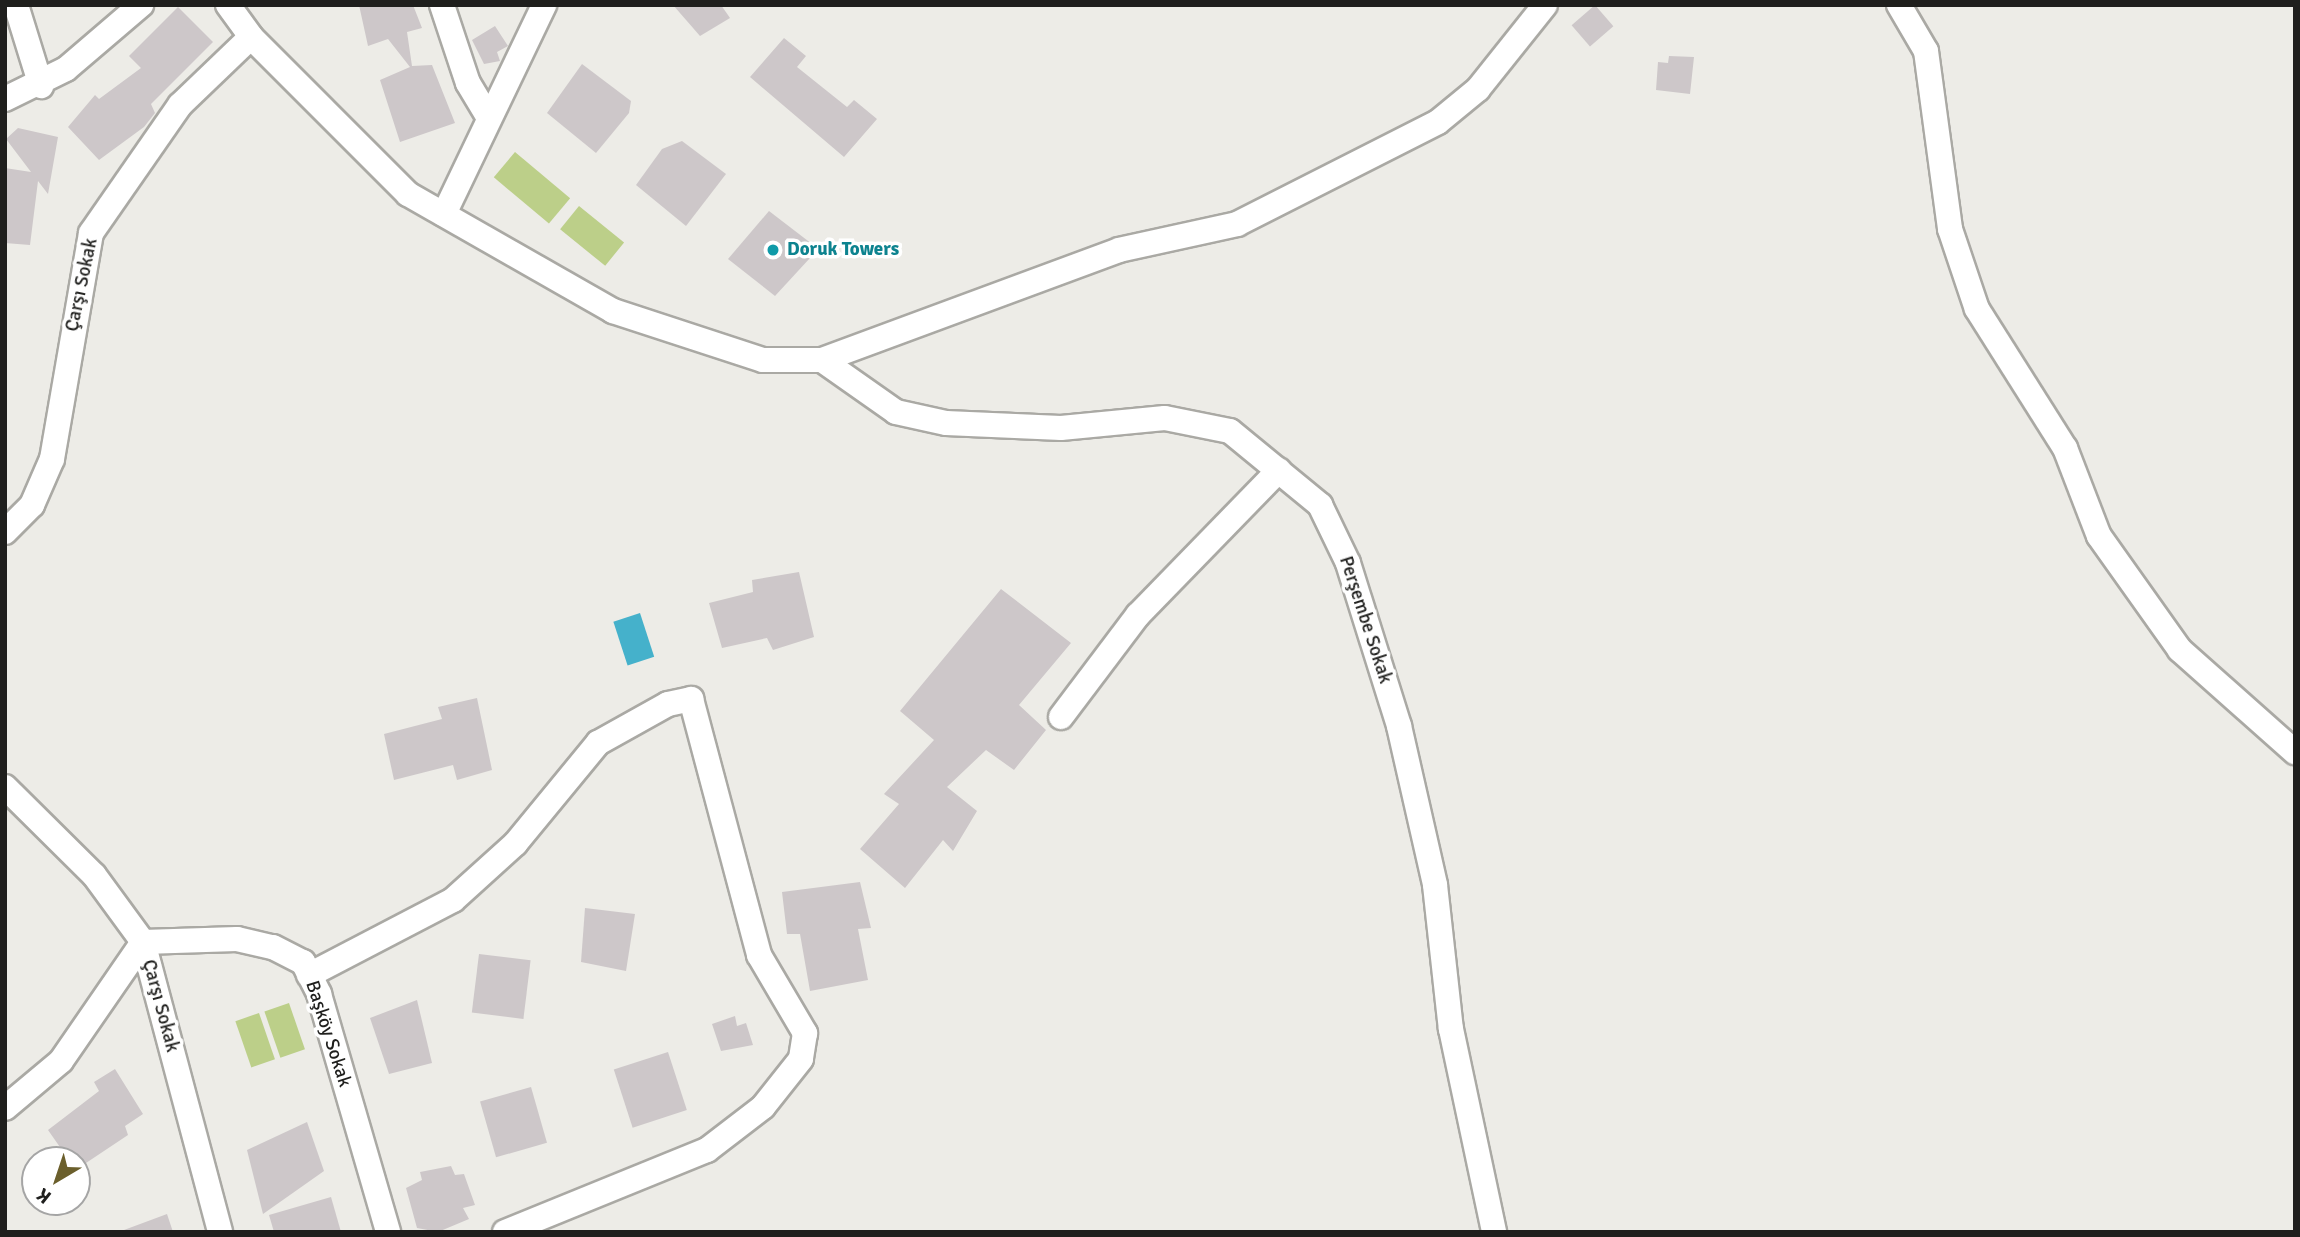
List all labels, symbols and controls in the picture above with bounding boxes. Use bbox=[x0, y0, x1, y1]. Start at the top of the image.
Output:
street label: Çarşı Sokak bbox=[61, 236, 103, 334]
place label: Doruk Towers bbox=[787, 239, 899, 261]
marker: Doruk Towers bbox=[765, 242, 781, 258]
street label: Perşembe Sokak bbox=[1334, 553, 1396, 687]
street label: Çarşı Sokak bbox=[137, 957, 183, 1055]
street label: Başköy Sokak bbox=[300, 978, 356, 1090]
north arrow bbox=[21, 1146, 91, 1216]
text: K bbox=[32, 1183, 56, 1209]

